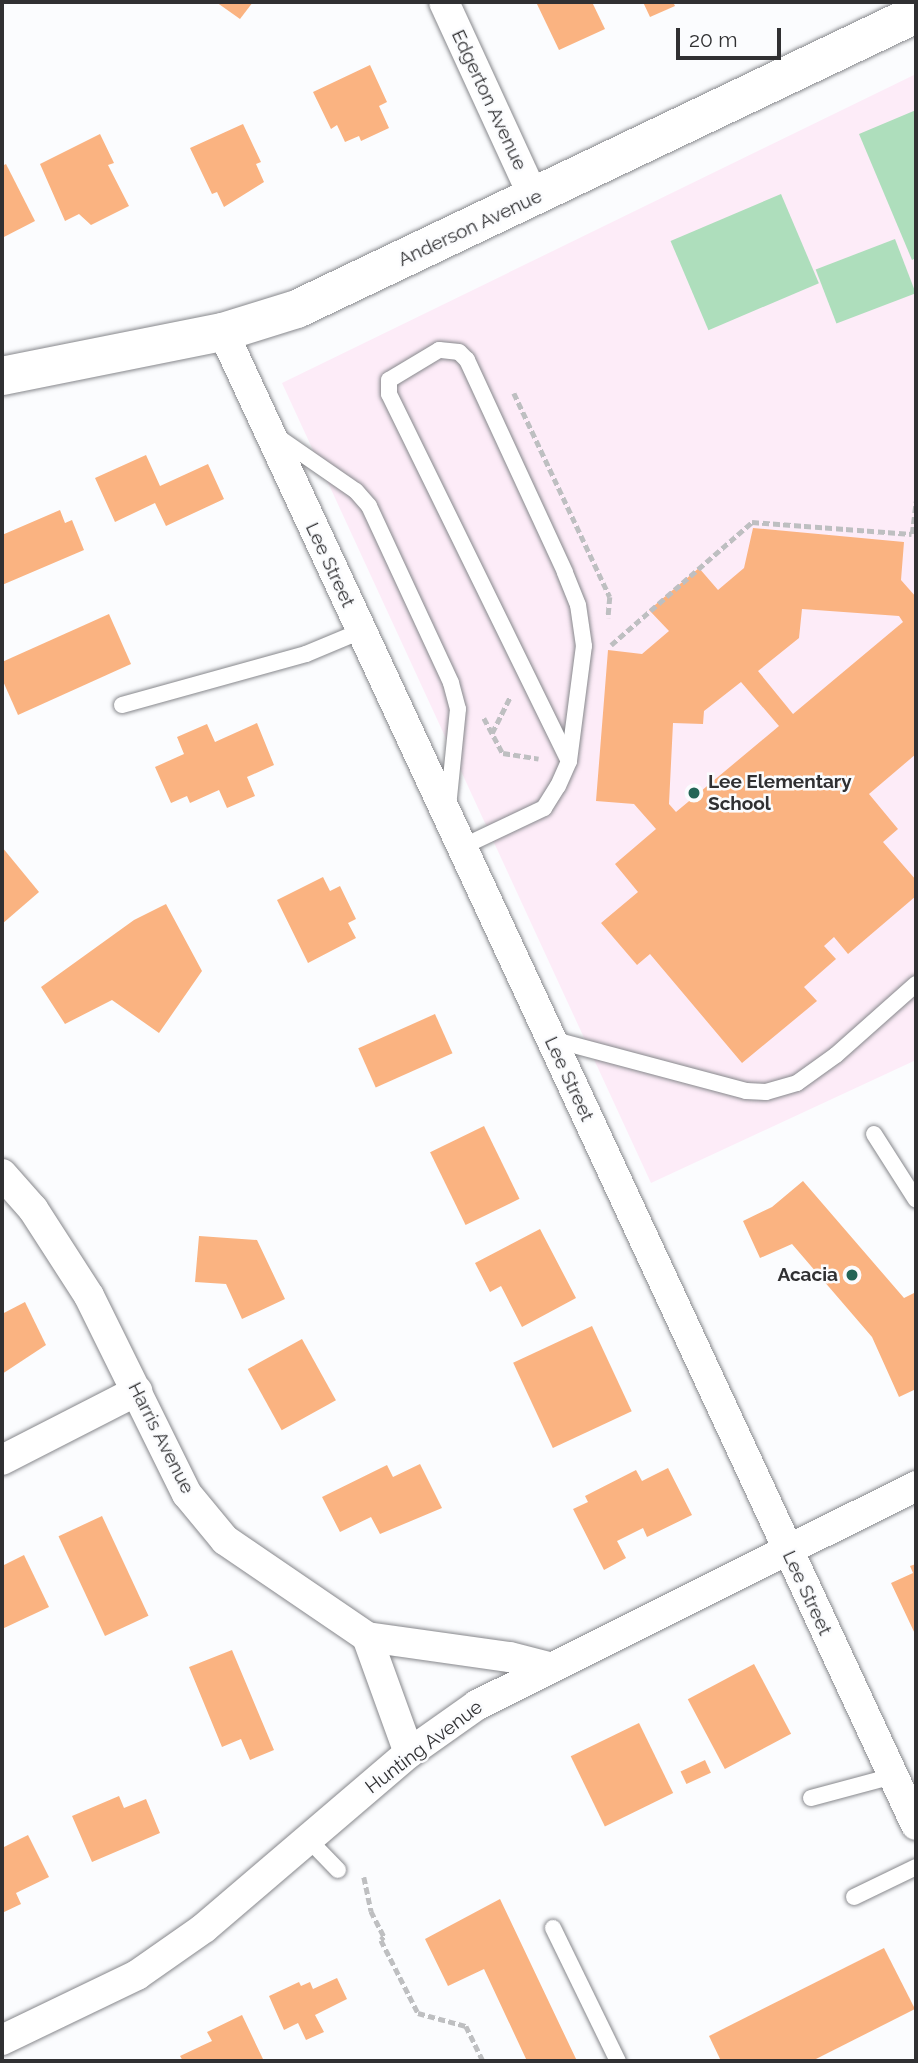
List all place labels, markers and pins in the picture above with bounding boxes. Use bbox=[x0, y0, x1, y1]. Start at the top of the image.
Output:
place label: Lee Elementary School bbox=[708, 771, 852, 815]
marker: Lee Elementary School bbox=[686, 785, 702, 801]
place label: Acacia bbox=[777, 1264, 838, 1286]
marker: Acacia bbox=[844, 1267, 860, 1283]

